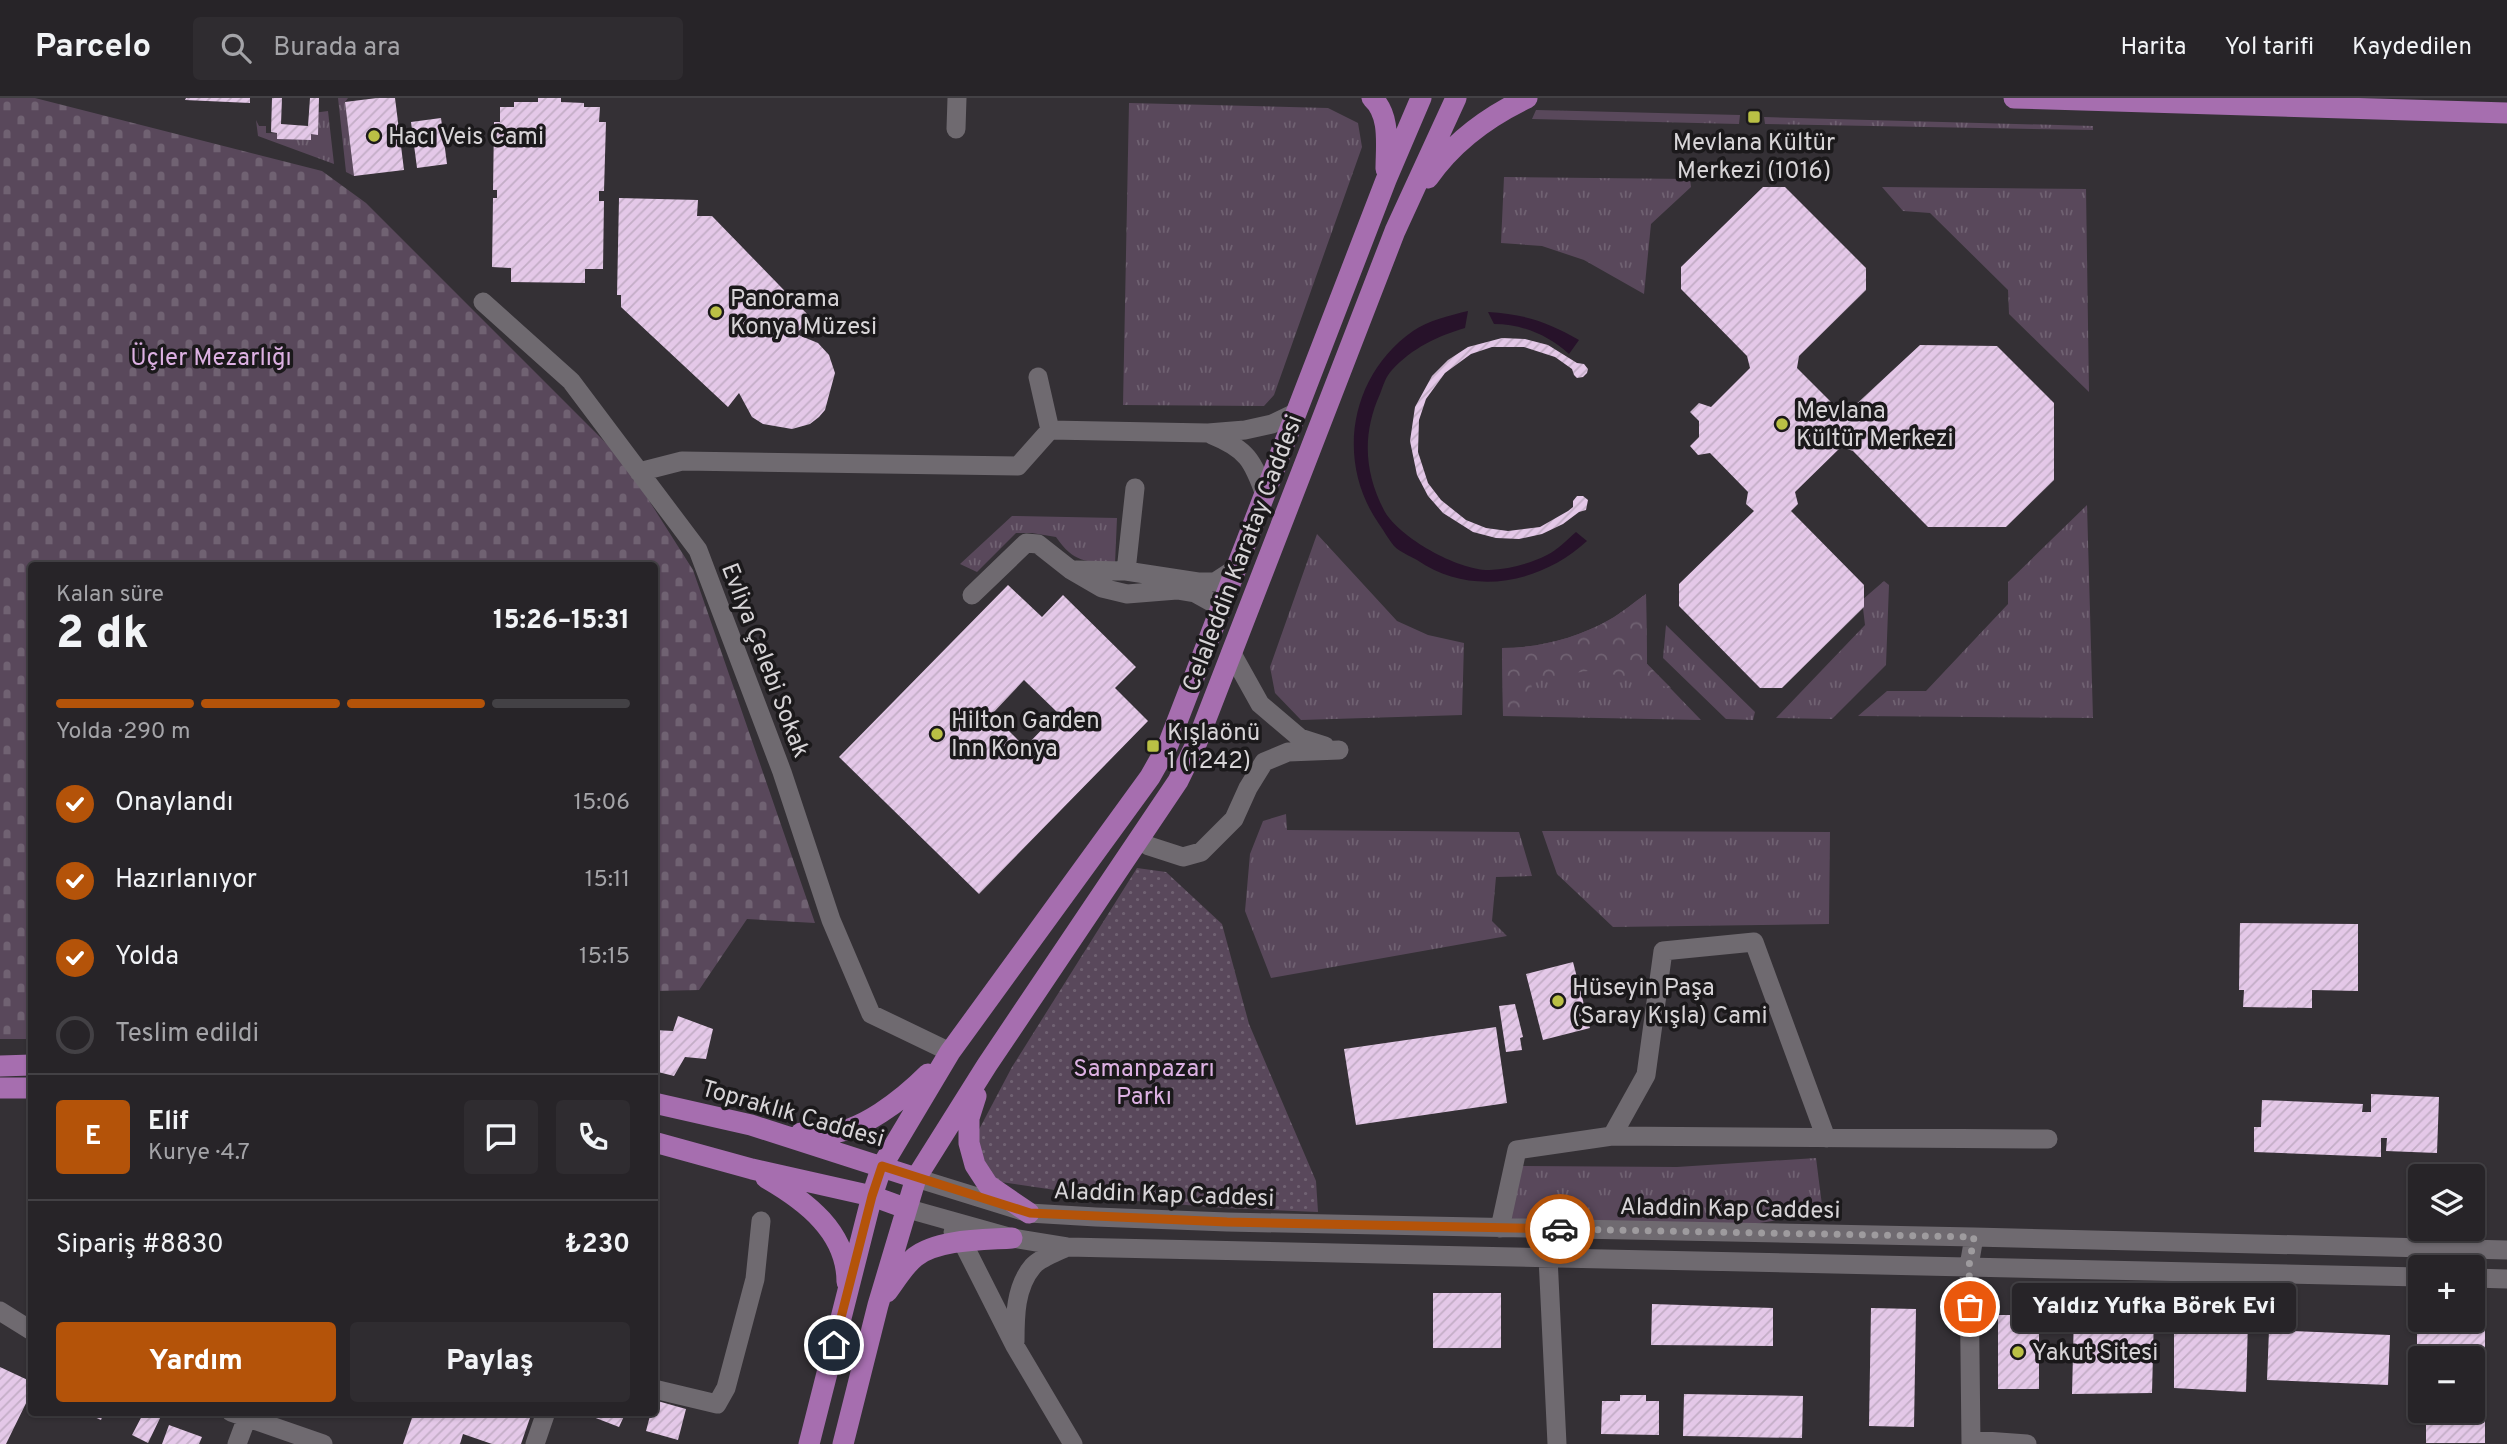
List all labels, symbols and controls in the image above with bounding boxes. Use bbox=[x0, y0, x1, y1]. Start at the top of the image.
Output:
search box bbox=[193, 17, 683, 80]
text: Parcelo bbox=[35, 27, 151, 69]
icon: search bbox=[217, 29, 255, 67]
text: Burada ara bbox=[273, 32, 401, 65]
text: Harita bbox=[2121, 33, 2186, 63]
text: Yol tarifi bbox=[2224, 33, 2314, 63]
text: Kaydedilen bbox=[2352, 33, 2472, 63]
marker: Mevlana Kültür Merkezi (1016) bbox=[1746, 109, 1762, 125]
place label: Hacı Veis Cami bbox=[388, 123, 544, 153]
marker: Hacı Veis Cami bbox=[366, 128, 382, 144]
place label: Mevlana Kültür Merkezi (1016) bbox=[1673, 129, 1835, 187]
place label: Panorama Konya Müzesi bbox=[730, 285, 877, 343]
marker: Panorama Konya Müzesi bbox=[708, 304, 724, 320]
park label: Üçler Mezarlığı bbox=[130, 342, 292, 374]
place label: Mevlana Kültür Merkezi bbox=[1796, 397, 1954, 455]
street label: Celaleddin Karatay Caddesi bbox=[1177, 411, 1311, 696]
marker: Mevlana Kültür Merkezi bbox=[1774, 416, 1790, 432]
street label: Evliya Çelebi Sokak bbox=[713, 559, 815, 762]
text: Kalan süre bbox=[56, 581, 164, 610]
text: 15:26–15:31 bbox=[493, 605, 630, 638]
text: 2 dk bbox=[56, 606, 149, 665]
place label: Hilton Garden Inn Konya bbox=[951, 707, 1100, 765]
text: Yolda · 290 m bbox=[56, 718, 191, 747]
place label: Kışlaönü 1 (1242) bbox=[1167, 719, 1260, 777]
marker: Hilton Garden Inn Konya bbox=[929, 726, 945, 742]
marker: Kışlaönü 1 (1242) bbox=[1145, 738, 1161, 754]
icon: check bbox=[56, 785, 94, 823]
text: Onaylandı bbox=[115, 787, 233, 820]
text: 15:06 bbox=[573, 789, 630, 818]
icon: check bbox=[56, 862, 94, 900]
text: Hazırlanıyor bbox=[115, 864, 257, 897]
text: 15:11 bbox=[585, 866, 630, 895]
icon: check bbox=[56, 939, 94, 977]
text: Yolda bbox=[115, 941, 179, 974]
text: 15:15 bbox=[579, 943, 630, 972]
place label: Hüseyin Paşa (Saray Kışla) Cami bbox=[1572, 974, 1768, 1032]
marker: Hüseyin Paşa (Saray Kışla) Cami bbox=[1550, 993, 1566, 1009]
text: Teslim edildi bbox=[115, 1018, 259, 1051]
park label: Samanpazarı Parkı bbox=[1073, 1055, 1215, 1113]
street label: Topraklık Caddesi bbox=[697, 1074, 887, 1155]
button: chat bbox=[464, 1100, 538, 1174]
button: phone bbox=[556, 1100, 630, 1174]
text: Elif bbox=[148, 1106, 189, 1139]
text: E bbox=[85, 1121, 101, 1154]
text: Kurye · 4.7 bbox=[148, 1139, 250, 1168]
map controls bbox=[2408, 1164, 2485, 1423]
button: layers bbox=[2408, 1164, 2485, 1241]
street label: Aladdin Kap Caddesi bbox=[1053, 1177, 1275, 1215]
street label: Aladdin Kap Caddesi bbox=[1619, 1193, 1841, 1227]
courier bbox=[1525, 1194, 1595, 1264]
icon: car bbox=[1541, 1210, 1579, 1248]
text: Sipariş #8830 bbox=[56, 1229, 224, 1262]
text: ₺230 bbox=[565, 1229, 630, 1262]
button: + bbox=[2408, 1255, 2485, 1332]
pin bbox=[1940, 1277, 2000, 1337]
callout: Yaldız Yufka Börek Evi bbox=[2012, 1282, 2296, 1332]
icon: bag bbox=[1951, 1288, 1989, 1326]
text: Yaldız Yufka Börek Evi bbox=[2032, 1293, 2276, 1322]
pin bbox=[804, 1315, 864, 1375]
button: Yardım bbox=[56, 1322, 336, 1402]
button: Paylaş bbox=[350, 1322, 630, 1402]
icon: home bbox=[815, 1326, 853, 1364]
place label: Yakut Sitesi bbox=[2032, 1339, 2158, 1369]
marker: Yakut Sitesi bbox=[2010, 1344, 2026, 1360]
button: − bbox=[2408, 1346, 2485, 1423]

